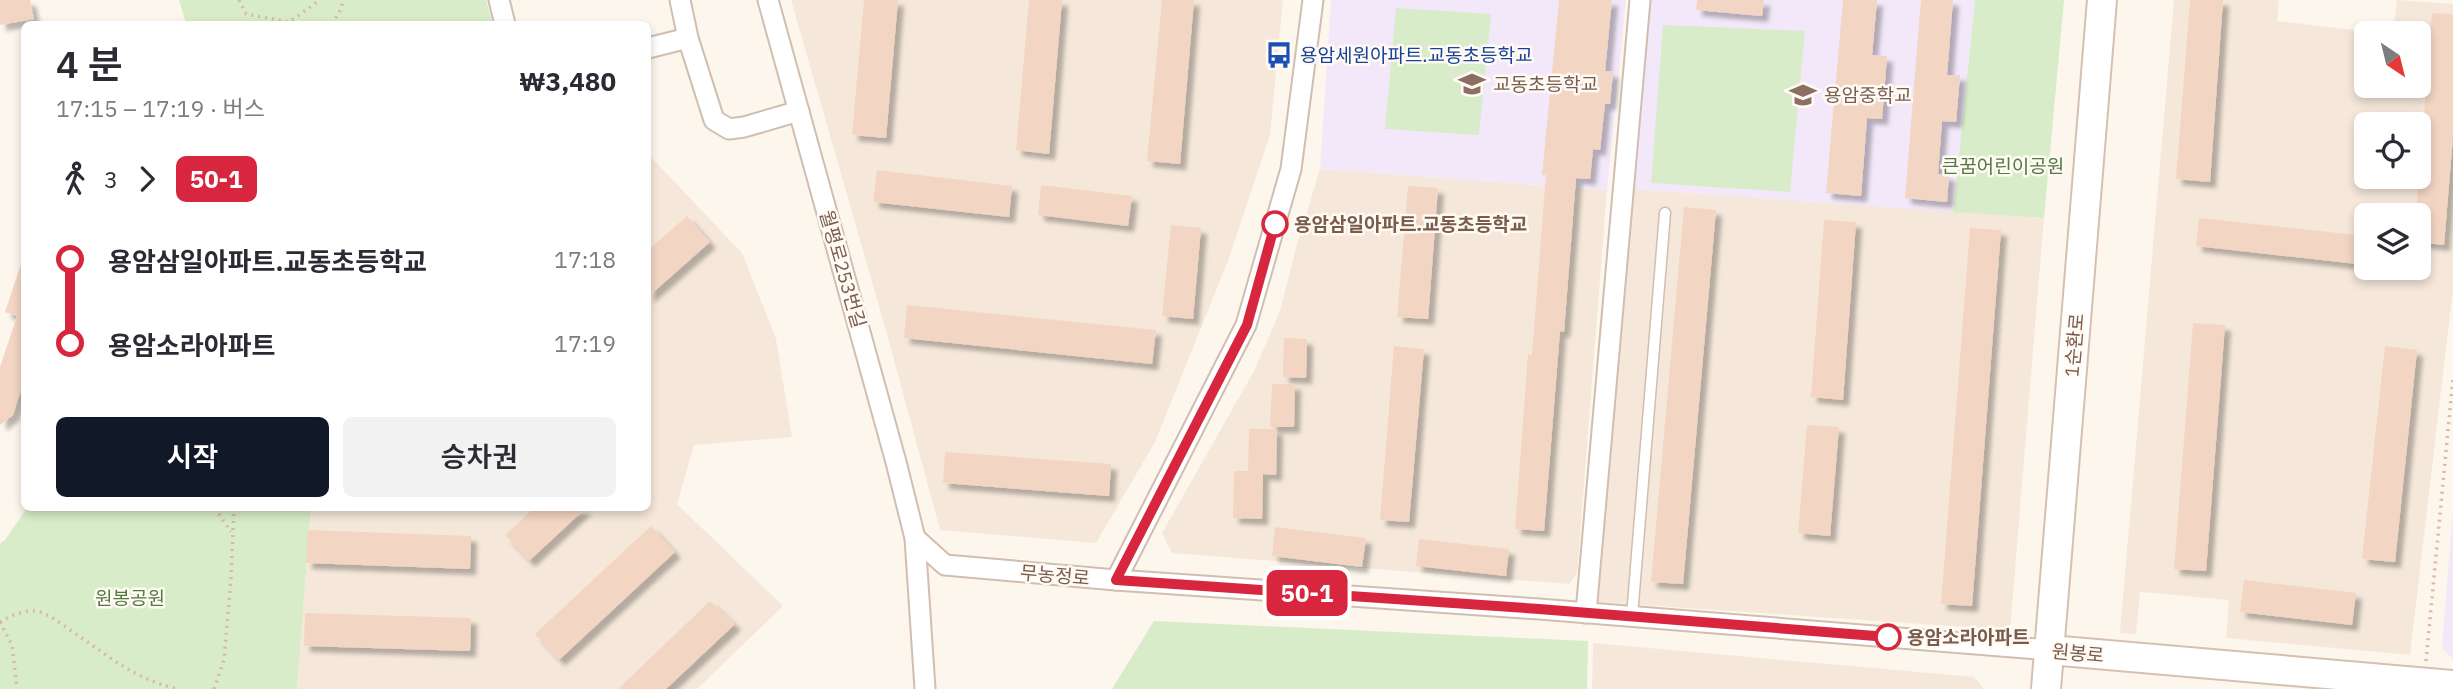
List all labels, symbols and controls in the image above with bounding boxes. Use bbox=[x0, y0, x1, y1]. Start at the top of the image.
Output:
north arrow bbox=[2354, 21, 2431, 98]
map controls bbox=[2354, 21, 2431, 280]
text: 4 분 bbox=[56, 39, 123, 88]
bus stop icon: 용암세원아파트.교동초등학교 bbox=[1264, 40, 1294, 70]
place label: 용암세원아파트.교동초등학교 bbox=[1300, 43, 1532, 67]
text: ₩3,480 bbox=[519, 64, 616, 98]
school or university icon: 교동초등학교 bbox=[1457, 69, 1487, 99]
place label: 교동초등학교 bbox=[1493, 72, 1598, 96]
school or university icon: 용암중학교 bbox=[1788, 80, 1818, 110]
place label: 용암중학교 bbox=[1824, 83, 1911, 107]
text: 17:15 – 17:19 · 버스 bbox=[56, 93, 265, 123]
button: locate bbox=[2354, 112, 2431, 189]
park label: 큰꿈어린이공원 bbox=[1942, 154, 2064, 178]
icon: walk bbox=[56, 160, 94, 198]
icon: forward bbox=[128, 160, 166, 198]
text: 50-1 bbox=[190, 163, 243, 195]
text: 3 bbox=[104, 164, 118, 194]
button: layers bbox=[2354, 203, 2431, 280]
street label: 월평로253번길 bbox=[815, 207, 871, 331]
marker: 용암삼일아파트.교동초등학교 bbox=[1262, 211, 1288, 237]
place label: 용암삼일아파트.교동초등학교 bbox=[1294, 212, 1527, 236]
text: 용암삼일아파트.교동초등학교 bbox=[108, 244, 427, 278]
text: 17:18 bbox=[554, 244, 616, 274]
street label: 1순환로 bbox=[2059, 312, 2089, 378]
text: 용암소라아파트 bbox=[108, 328, 275, 362]
text: 17:19 bbox=[554, 328, 616, 358]
button: 시작 bbox=[56, 417, 329, 497]
button: 승차권 bbox=[343, 417, 616, 497]
street label: 무농정로 bbox=[1019, 560, 1091, 590]
line badge: 50-1 bbox=[1258, 570, 1356, 616]
text: 50-1 bbox=[1281, 577, 1333, 609]
park label: 원봉공원 bbox=[95, 586, 165, 610]
marker: 용암소라아파트 bbox=[1875, 624, 1901, 650]
place label: 용암소라아파트 bbox=[1907, 625, 2029, 649]
street label: 원봉로 bbox=[2051, 639, 2105, 667]

